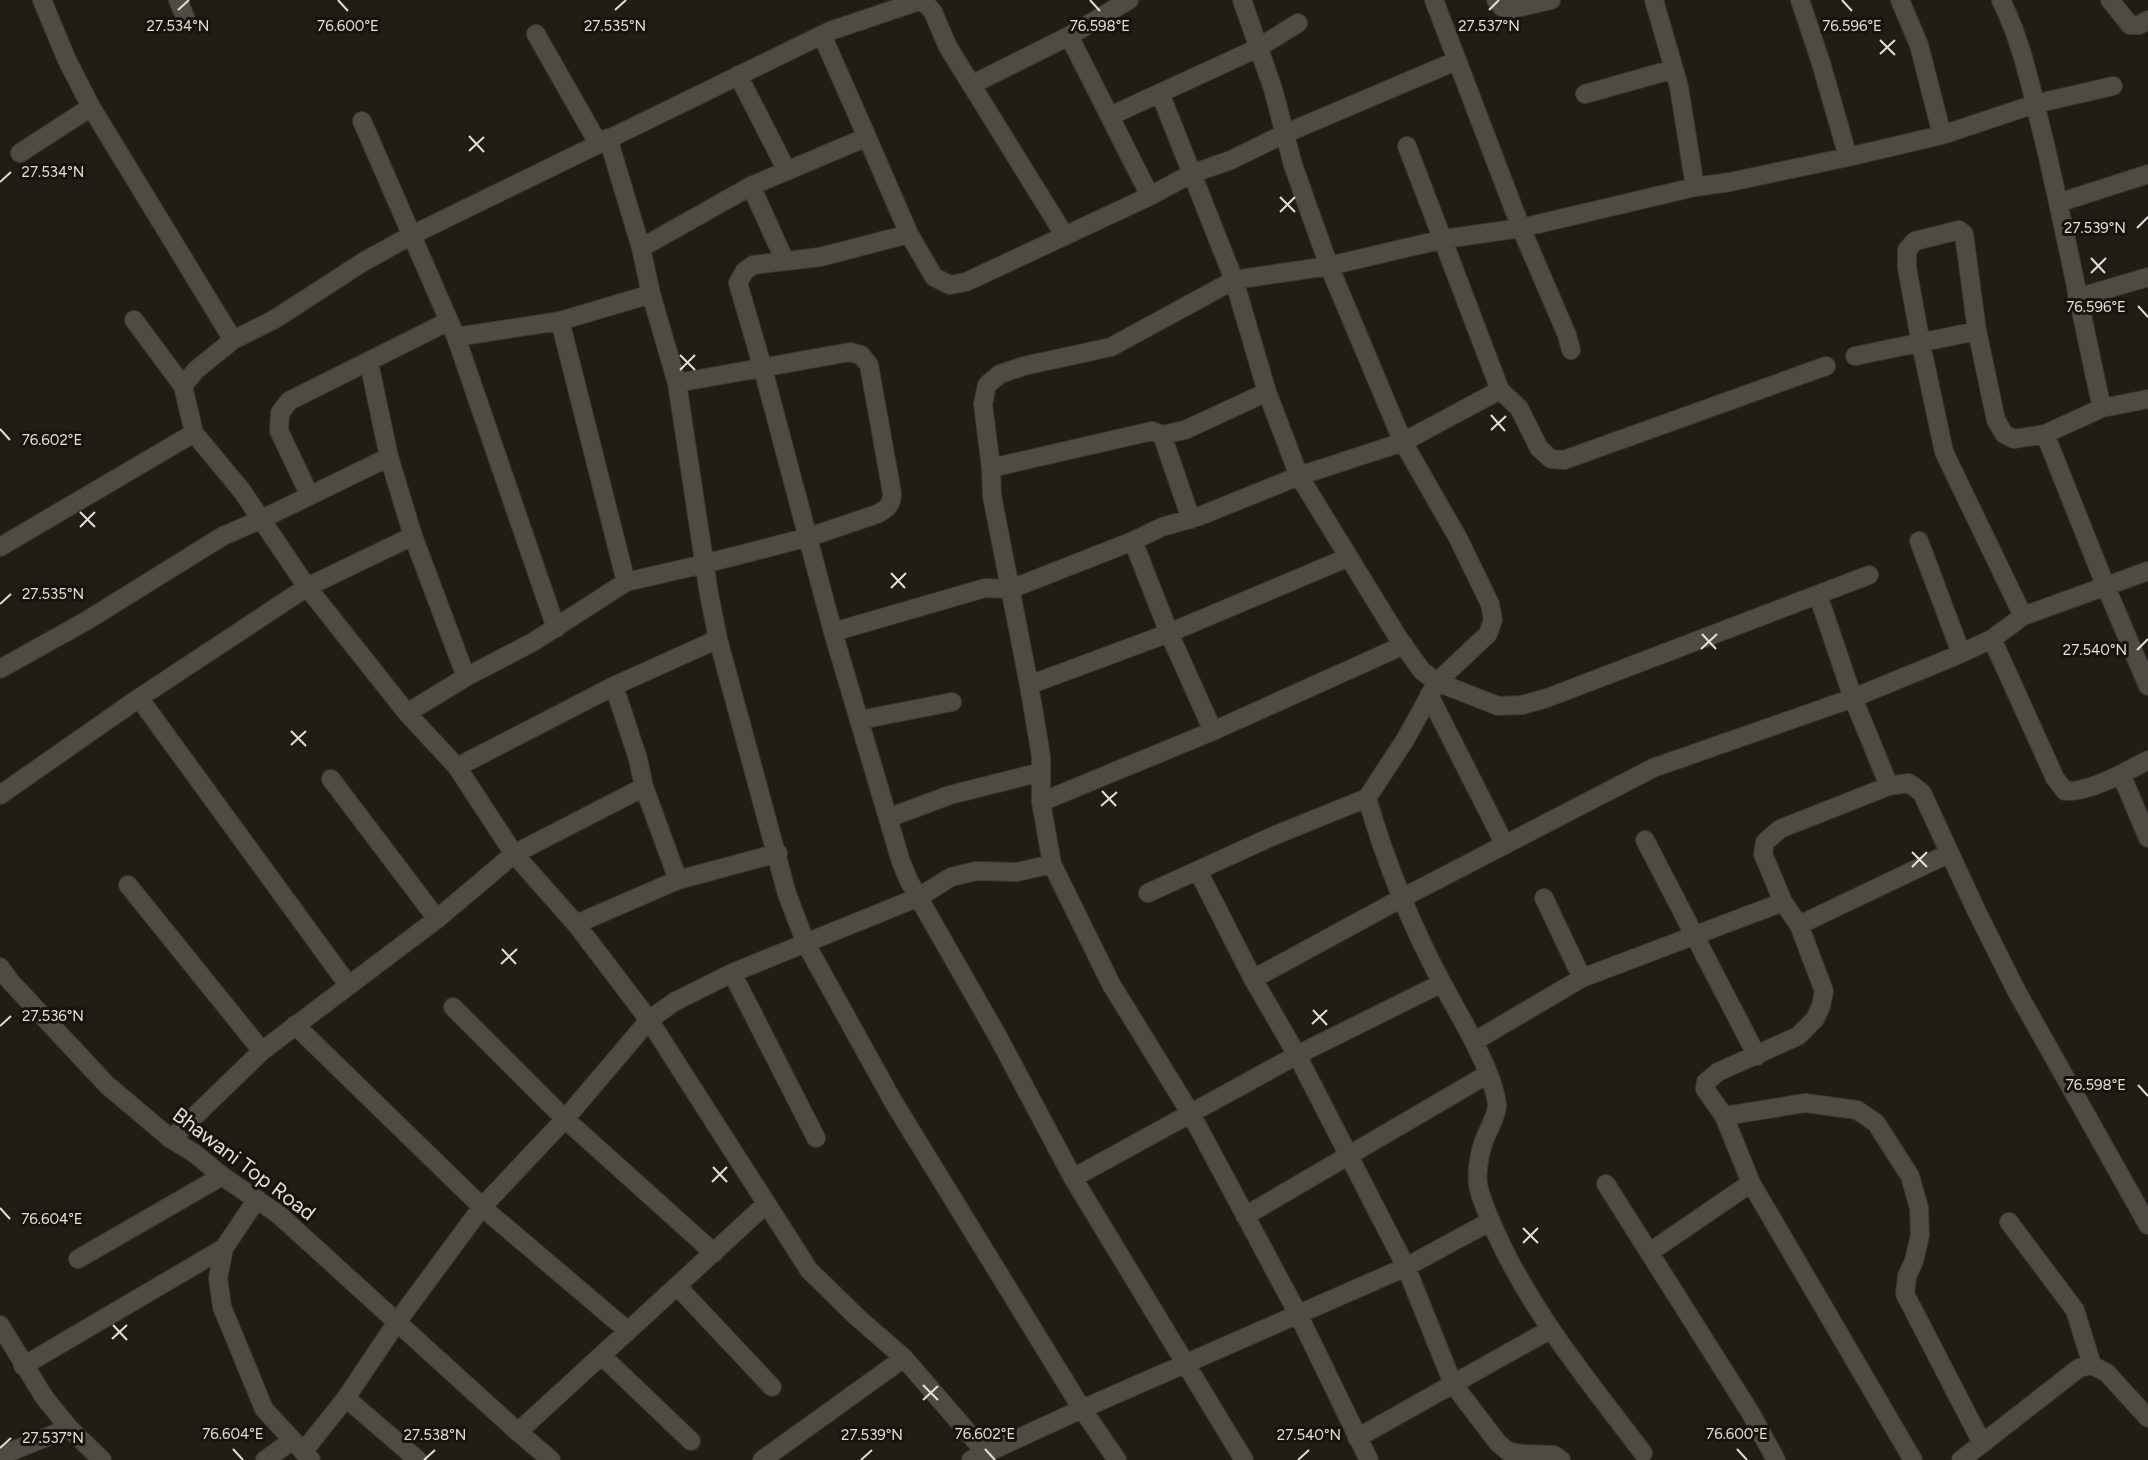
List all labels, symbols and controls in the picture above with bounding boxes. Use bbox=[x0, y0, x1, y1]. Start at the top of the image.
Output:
text: 27.534°N bbox=[147, 17, 209, 35]
text: 76.600°E bbox=[317, 17, 379, 35]
text: 27.535°N bbox=[584, 17, 646, 35]
text: 76.598°E bbox=[1070, 17, 1130, 35]
text: 27.537°N bbox=[1458, 17, 1520, 35]
text: 76.596°E bbox=[1822, 17, 1882, 35]
text: 27.534°N bbox=[22, 163, 84, 181]
text: 27.539°N bbox=[2064, 219, 2126, 237]
text: 76.596°E bbox=[2066, 298, 2126, 316]
text: 76.602°E bbox=[22, 431, 82, 449]
text: 27.535°N bbox=[22, 585, 84, 603]
text: 27.540°N bbox=[2063, 641, 2127, 659]
text: 27.536°N bbox=[22, 1007, 84, 1025]
text: 76.598°E bbox=[2066, 1076, 2126, 1094]
street label: Bhawani Top Road bbox=[168, 1102, 321, 1225]
text: 76.604°E bbox=[21, 1210, 83, 1228]
text: 76.604°E bbox=[202, 1425, 264, 1443]
text: 76.602°E bbox=[955, 1425, 1015, 1443]
text: 76.600°E bbox=[1706, 1425, 1768, 1443]
text: 27.538°N bbox=[404, 1426, 466, 1444]
text: 27.539°N bbox=[841, 1426, 903, 1444]
text: 27.540°N bbox=[1277, 1426, 1341, 1444]
text: 27.537°N bbox=[22, 1429, 84, 1447]

